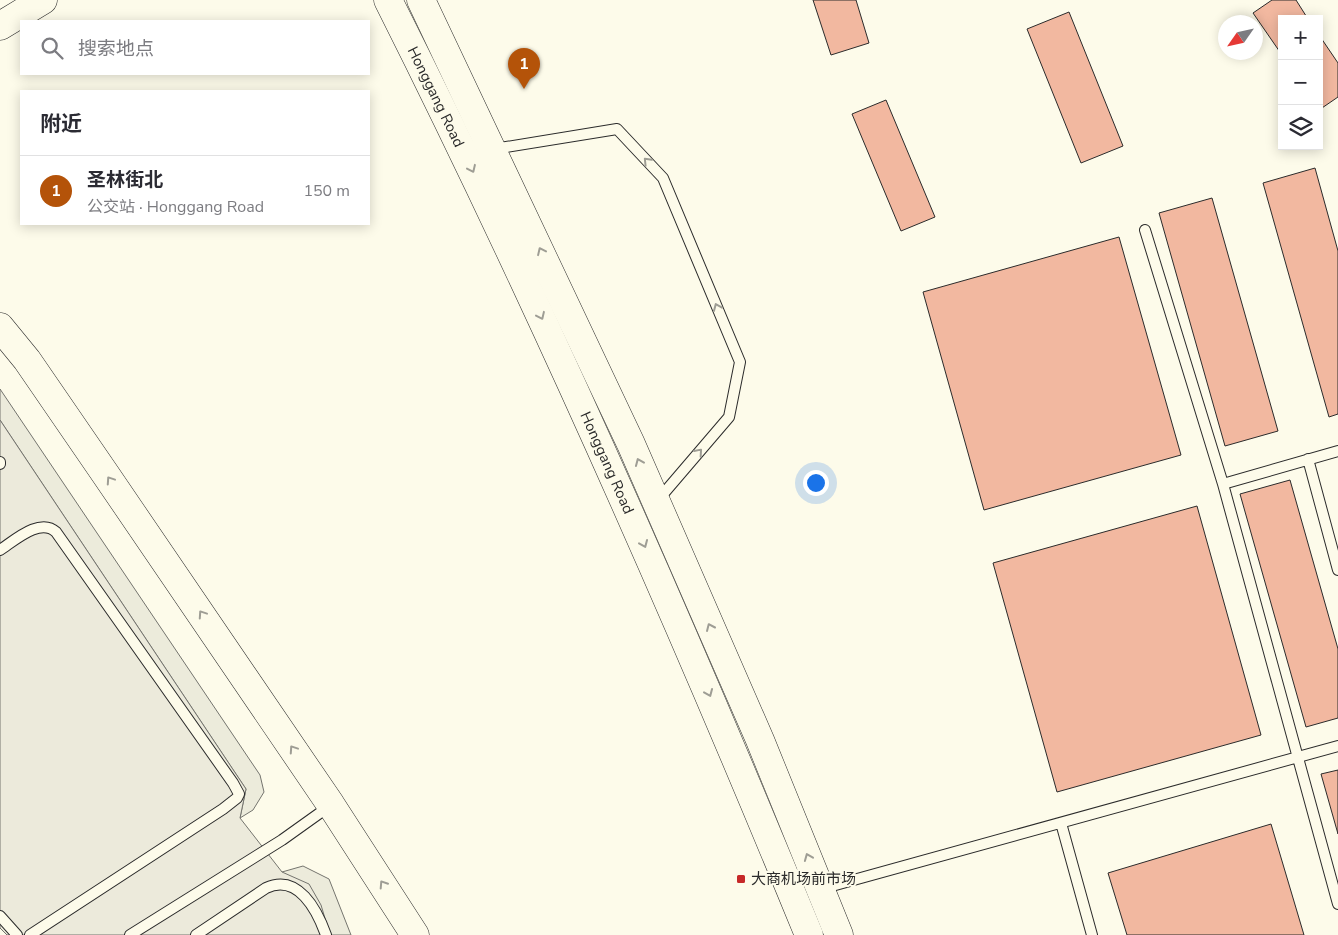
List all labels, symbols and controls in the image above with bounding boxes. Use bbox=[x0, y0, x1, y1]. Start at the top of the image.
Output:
north arrow bbox=[1218, 15, 1263, 60]
map controls bbox=[1278, 15, 1323, 150]
button: + bbox=[1278, 15, 1323, 60]
search box bbox=[20, 20, 370, 75]
icon: search bbox=[38, 34, 66, 62]
text: 搜索地点 bbox=[78, 36, 154, 62]
street label: Honggang Road bbox=[403, 43, 469, 151]
pin: 1 bbox=[508, 48, 540, 89]
button: − bbox=[1278, 60, 1323, 105]
button: layers bbox=[1278, 105, 1323, 150]
text: 附近 bbox=[40, 110, 82, 138]
one-way arrow bbox=[644, 158, 653, 167]
one-way arrow bbox=[466, 164, 477, 173]
text: 圣林街北 bbox=[87, 167, 163, 193]
text: 1 bbox=[51, 180, 61, 202]
text: 150 m bbox=[303, 180, 350, 202]
text: 公交站 · Honggang Road bbox=[87, 196, 264, 218]
one-way arrow bbox=[537, 247, 547, 256]
one-way arrow bbox=[713, 303, 723, 311]
one-way arrow bbox=[535, 311, 545, 320]
street label: Honggang Road bbox=[576, 408, 639, 517]
one-way arrow bbox=[693, 449, 702, 458]
one-way arrow bbox=[634, 458, 645, 467]
your location bbox=[803, 470, 829, 496]
one-way arrow bbox=[107, 476, 116, 486]
one-way arrow bbox=[638, 539, 649, 548]
one-way arrow bbox=[199, 611, 208, 620]
one-way arrow bbox=[706, 623, 717, 632]
one-way arrow bbox=[702, 688, 713, 697]
one-way arrow bbox=[290, 745, 299, 754]
one-way arrow bbox=[803, 854, 813, 862]
place label: 大商机场前市场 bbox=[751, 869, 856, 889]
marker: 大商机场前市场 bbox=[735, 873, 747, 885]
one-way arrow bbox=[380, 880, 389, 890]

